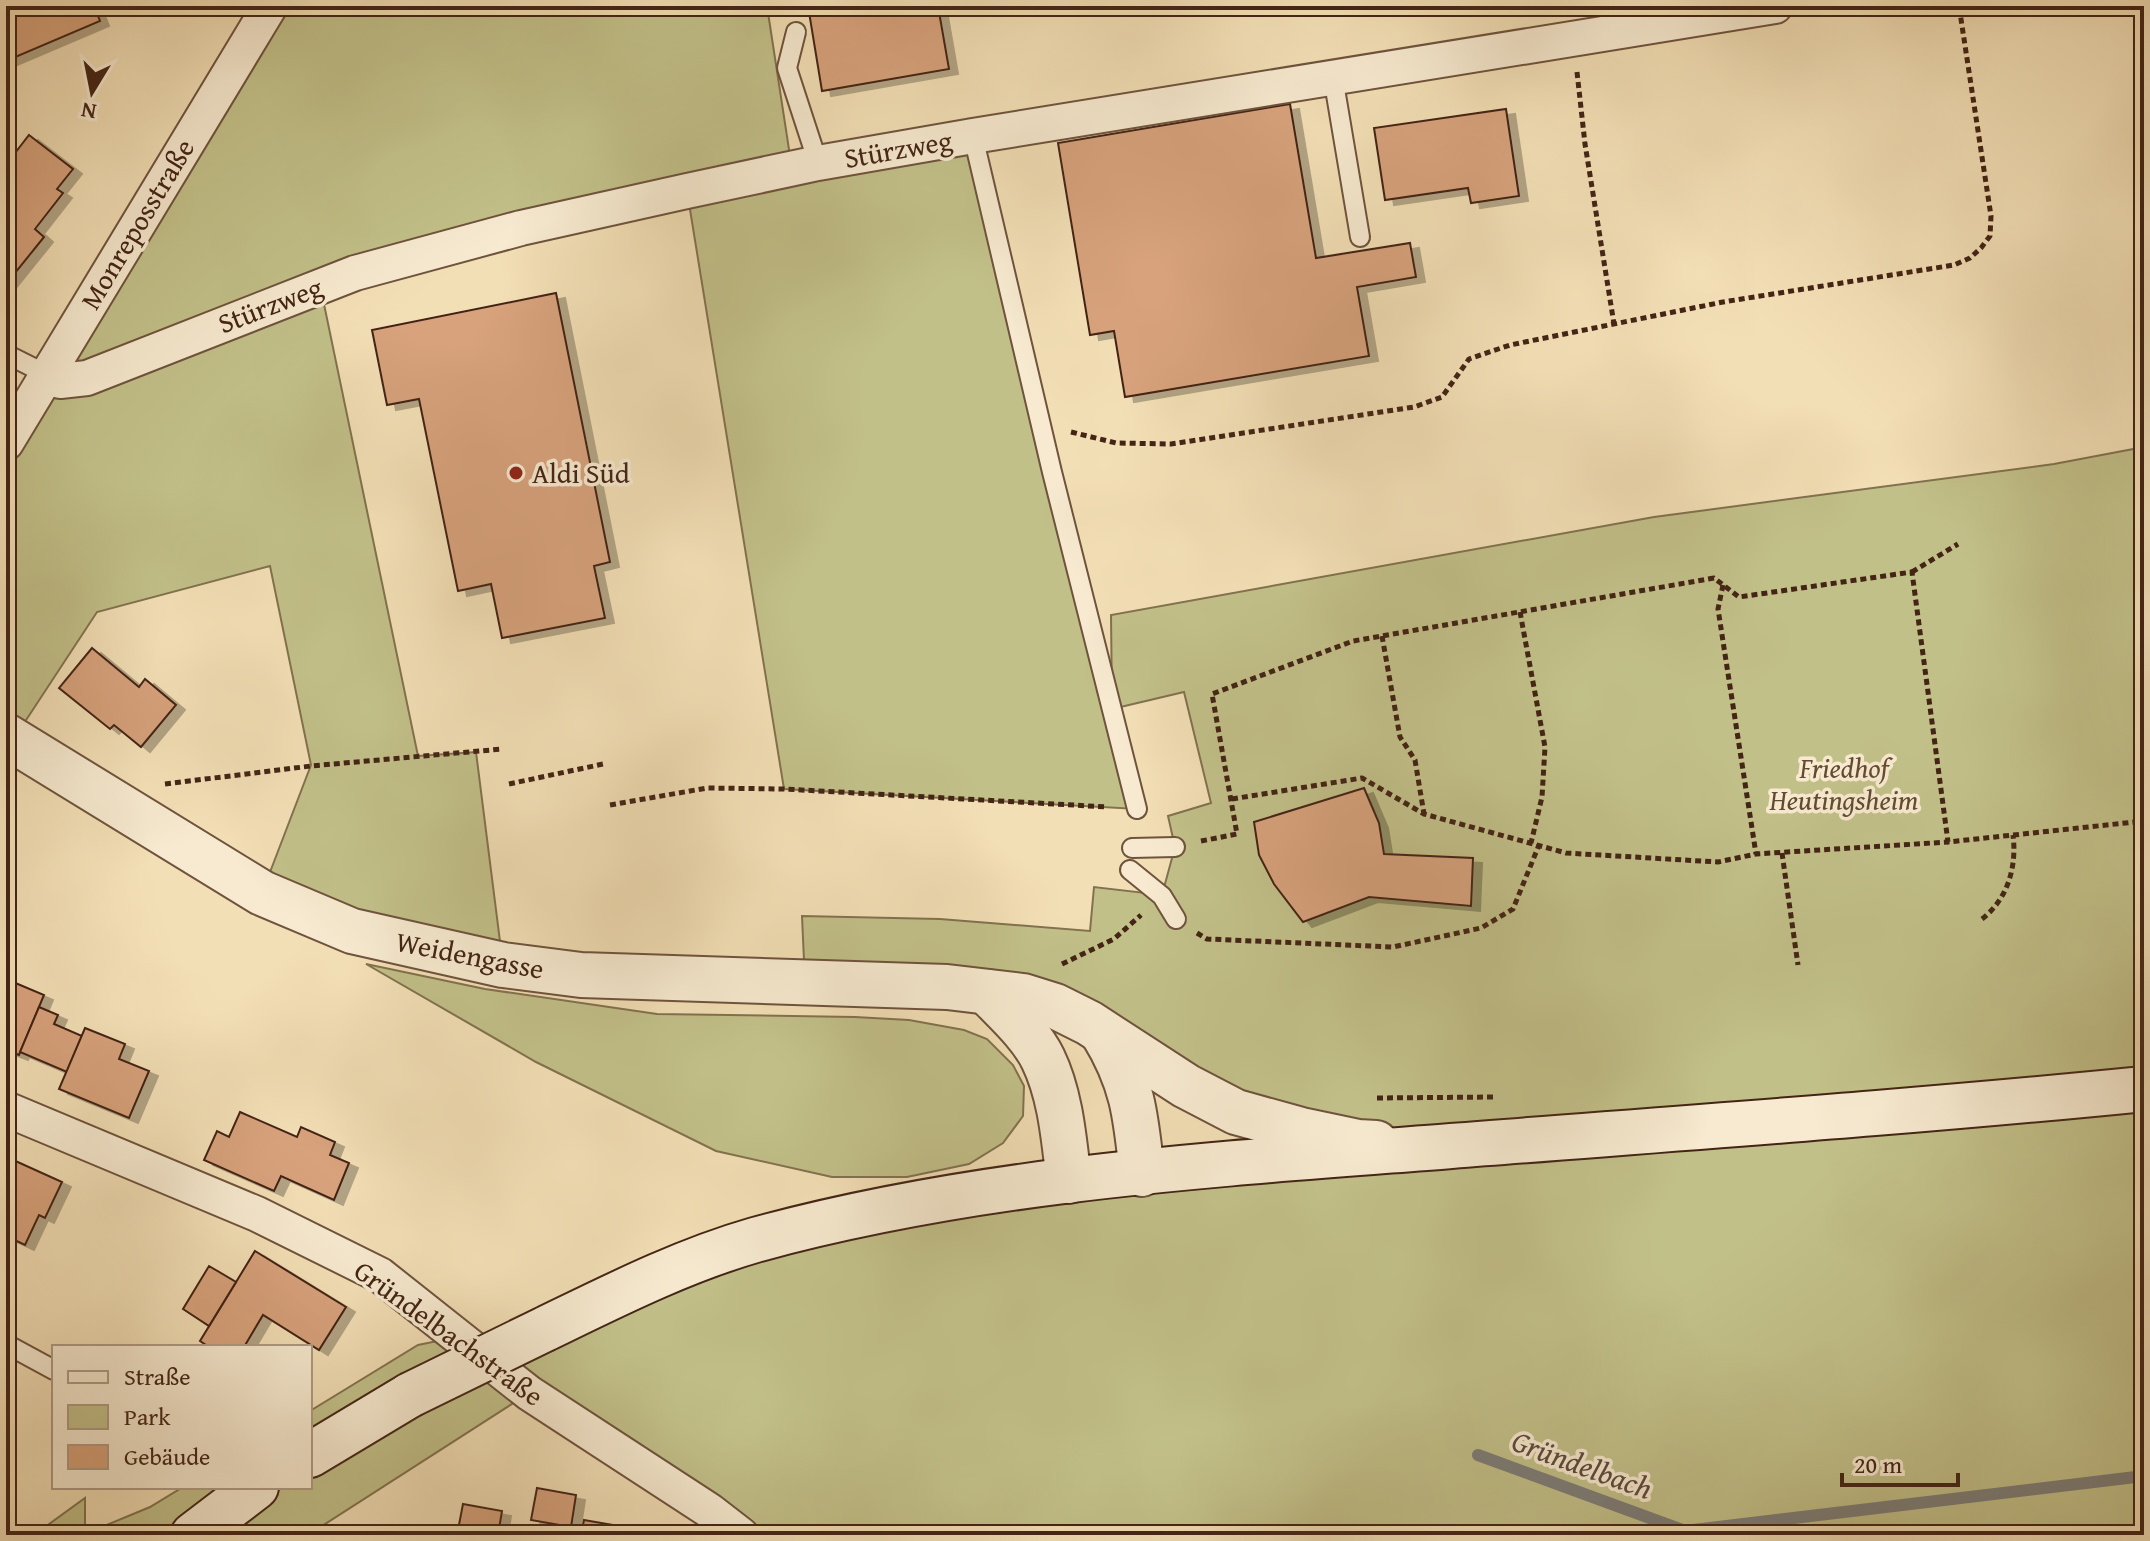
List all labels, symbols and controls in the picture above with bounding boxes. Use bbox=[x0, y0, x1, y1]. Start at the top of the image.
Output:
north arrow bbox=[52, 52, 132, 132]
text: N bbox=[78, 95, 99, 129]
street label: Stürzweg bbox=[841, 119, 955, 178]
street label: Monreposstraße bbox=[69, 131, 204, 317]
street label: Stürzweg bbox=[212, 266, 328, 343]
place label: Aldi Süd bbox=[532, 452, 630, 493]
marker: Aldi Süd bbox=[507, 464, 525, 482]
park label: Friedhof Heutingsheim bbox=[1769, 747, 1918, 820]
street label: Weidengasse bbox=[393, 920, 548, 989]
street label: Gründelbachstraße bbox=[346, 1250, 553, 1415]
legend bbox=[52, 1345, 312, 1489]
text: Straße bbox=[124, 1359, 191, 1394]
text: Park bbox=[124, 1399, 171, 1434]
water label: Gründelbach bbox=[1506, 1418, 1659, 1510]
scale bar bbox=[1842, 1437, 1958, 1487]
text: Gebäude bbox=[124, 1439, 210, 1474]
text: 20 m bbox=[1854, 1447, 1902, 1482]

